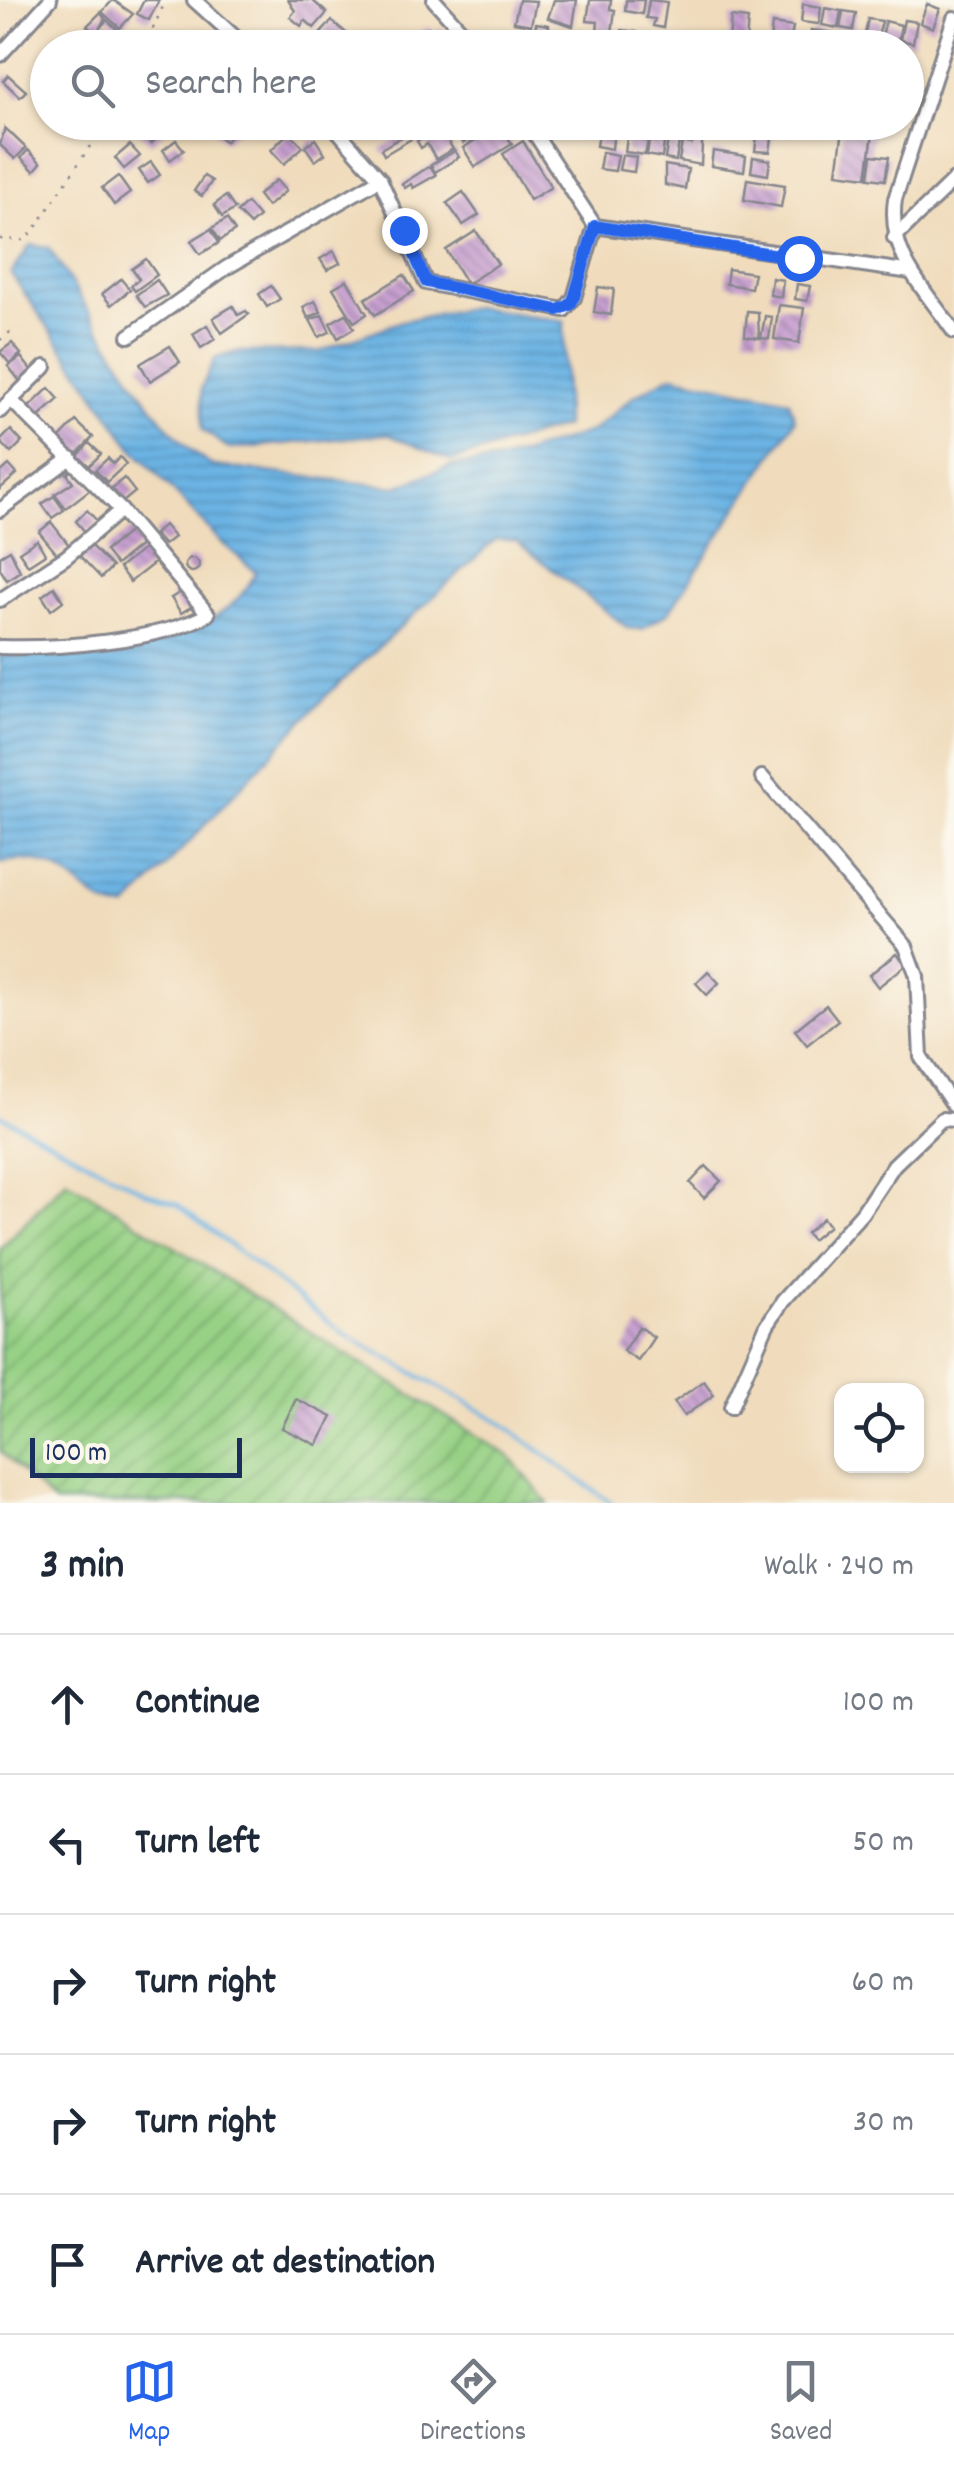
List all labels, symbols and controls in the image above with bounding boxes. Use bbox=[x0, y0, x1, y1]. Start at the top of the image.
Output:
search box bbox=[30, 30, 924, 140]
icon: search bbox=[65, 58, 120, 113]
text: Search here bbox=[145, 58, 317, 113]
route end bbox=[382, 208, 428, 254]
route start bbox=[777, 236, 823, 282]
map controls bbox=[834, 1383, 924, 1473]
button: locate bbox=[834, 1383, 924, 1473]
scale bar bbox=[30, 1433, 242, 1478]
text: 100 m bbox=[45, 1435, 107, 1475]
text: 3 min bbox=[40, 1538, 124, 1598]
text: Walk · 240 m bbox=[764, 1545, 914, 1591]
icon: ahead bbox=[40, 1677, 95, 1732]
text: Continue bbox=[135, 1677, 260, 1732]
text: 100 m bbox=[843, 1681, 914, 1727]
icon: left bbox=[40, 1817, 95, 1872]
text: Turn left bbox=[135, 1817, 260, 1872]
text: 50 m bbox=[852, 1821, 914, 1867]
icon: right bbox=[40, 1957, 95, 2012]
text: Turn right bbox=[135, 1957, 276, 2012]
text: 60 m bbox=[852, 1961, 914, 2007]
icon: right bbox=[40, 2097, 95, 2152]
text: Turn right bbox=[135, 2097, 276, 2152]
text: 30 m bbox=[853, 2101, 914, 2147]
icon: arrive bbox=[40, 2237, 95, 2292]
text: Arrive at destination bbox=[135, 2237, 435, 2292]
tab: Map bbox=[122, 2354, 177, 2454]
tab: Directions bbox=[420, 2354, 526, 2454]
tab: Saved bbox=[770, 2354, 832, 2454]

